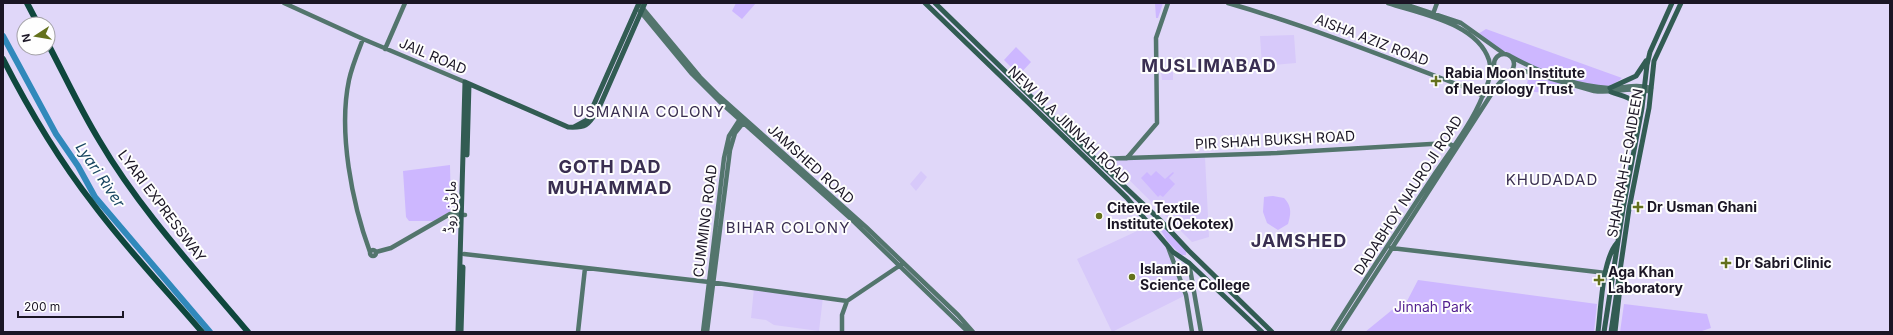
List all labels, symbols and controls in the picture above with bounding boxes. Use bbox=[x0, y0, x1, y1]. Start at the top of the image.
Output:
street label: AISHA AZIZ ROAD bbox=[1313, 10, 1431, 69]
north arrow bbox=[16, 16, 56, 56]
text: N bbox=[18, 33, 34, 44]
street label: JAIL ROAD bbox=[397, 34, 470, 77]
district label: MUSLIMABAD bbox=[1141, 55, 1277, 76]
street label: NEW M A JINNAH ROAD bbox=[1005, 62, 1134, 187]
place label: Rabia Moon Institute of Neurology Trust bbox=[1445, 64, 1585, 97]
marker: Rabia Moon Institute of Neurology Trust bbox=[1430, 75, 1442, 87]
street label: SHAHRAH-E-QAIDEEN bbox=[1603, 87, 1646, 239]
district label: USMANIA COLONY bbox=[573, 102, 725, 121]
street label: DADABHOY NAUROJI ROAD bbox=[1350, 112, 1466, 278]
street label: JAMSHED ROAD bbox=[764, 120, 858, 207]
street label: PIR SHAH BUKSH ROAD bbox=[1195, 127, 1355, 152]
water label: Lyari River bbox=[72, 139, 129, 211]
street label: LYARI EXPRESSWAY bbox=[115, 146, 210, 265]
district label: GOTH DAD MUHAMMAD bbox=[548, 156, 672, 198]
street label: CUMMING ROAD bbox=[689, 164, 720, 278]
district label: KHUDADAD bbox=[1506, 170, 1598, 189]
street label: مارٹن روڈ bbox=[440, 180, 460, 234]
place label: Dr Usman Ghani bbox=[1647, 198, 1757, 215]
place label: Citeve Textile Institute (Oekotex) bbox=[1107, 199, 1234, 232]
marker: Dr Usman Ghani bbox=[1632, 201, 1644, 213]
marker: Citeve Textile Institute (Oekotex) bbox=[1094, 211, 1104, 221]
district label: BIHAR COLONY bbox=[726, 218, 850, 237]
district label: JAMSHED bbox=[1251, 230, 1347, 251]
place label: Dr Sabri Clinic bbox=[1735, 254, 1832, 271]
marker: Dr Sabri Clinic bbox=[1720, 257, 1732, 269]
place label: Islamia Science College bbox=[1140, 260, 1250, 293]
place label: Aga Khan Laboratory bbox=[1608, 263, 1684, 296]
marker: Islamia Science College bbox=[1127, 272, 1137, 282]
marker: Aga Khan Laboratory bbox=[1593, 274, 1605, 286]
scale bar bbox=[18, 293, 123, 319]
park label: Jinnah Park bbox=[1394, 298, 1472, 315]
text: 200 m bbox=[24, 299, 60, 314]

